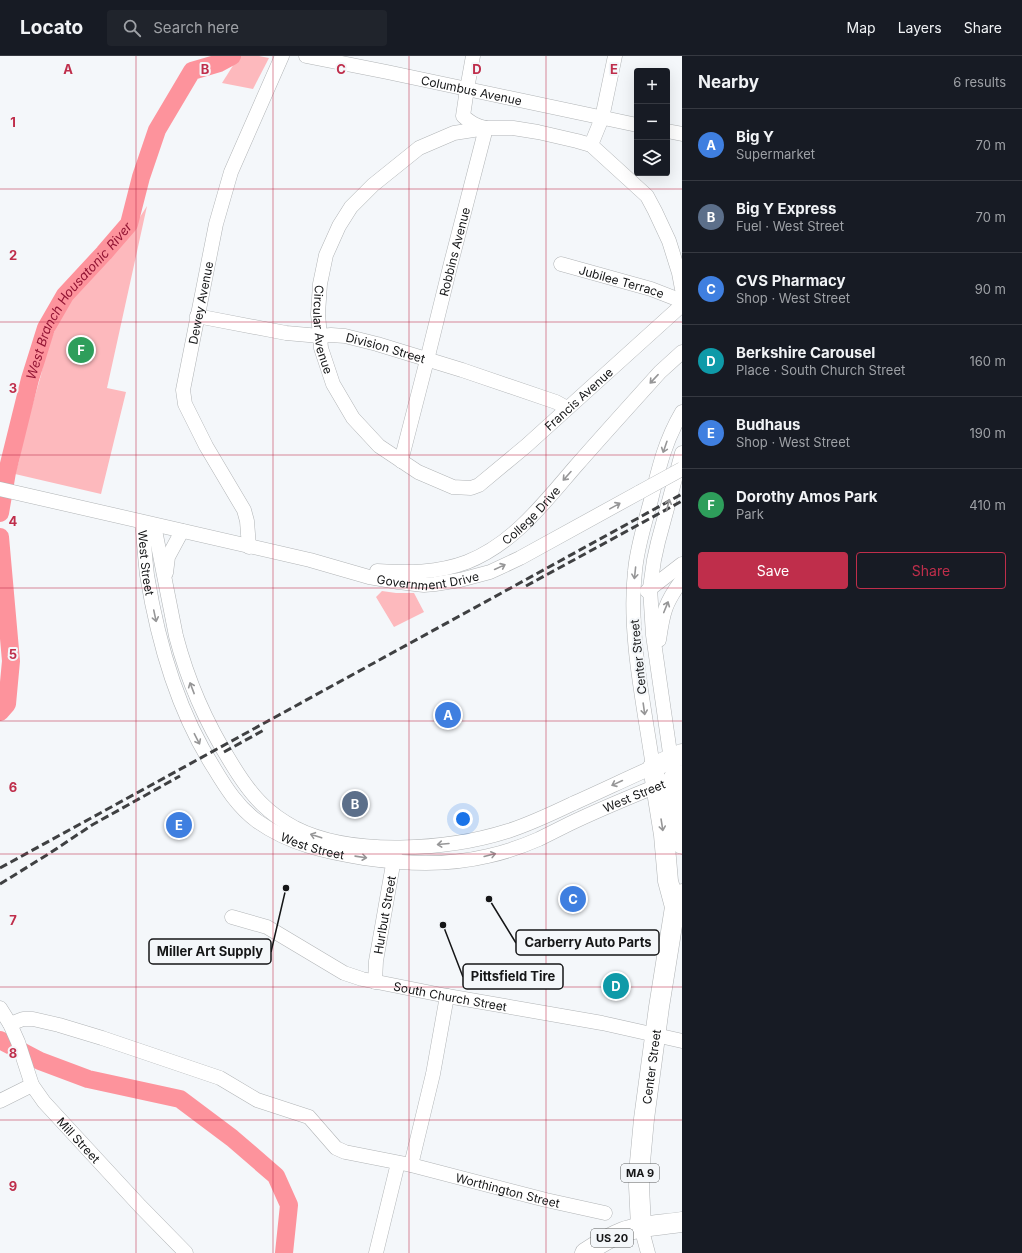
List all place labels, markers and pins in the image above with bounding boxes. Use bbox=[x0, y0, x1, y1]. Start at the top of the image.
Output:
pin: F bbox=[68, 335, 94, 365]
pin: A bbox=[435, 700, 461, 730]
pin: B bbox=[342, 789, 368, 819]
pin: E bbox=[166, 810, 192, 840]
pin: C bbox=[560, 884, 586, 914]
callout: Carberry Auto Parts bbox=[516, 930, 659, 955]
callout: Miller Art Supply bbox=[149, 939, 271, 964]
callout: Pittsfield Tire bbox=[463, 964, 563, 989]
pin: D bbox=[603, 971, 629, 1001]

